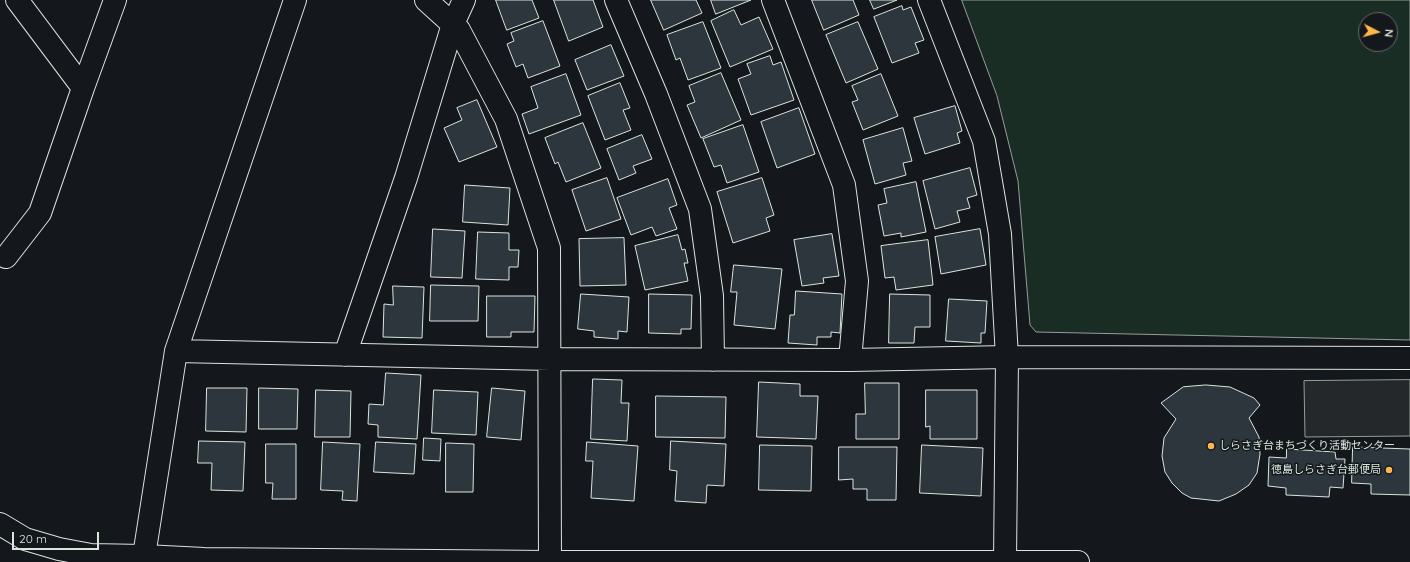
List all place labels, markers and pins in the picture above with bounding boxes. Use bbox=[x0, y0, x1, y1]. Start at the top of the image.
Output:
place label: しらさぎ台まちづくり活動センター bbox=[1219, 439, 1395, 453]
marker: しらさぎ台まちづくり活動センター bbox=[1206, 441, 1216, 451]
place label: 徳島しらさぎ台郵便局 bbox=[1271, 463, 1381, 477]
marker: 徳島しらさぎ台郵便局 bbox=[1384, 465, 1394, 475]

